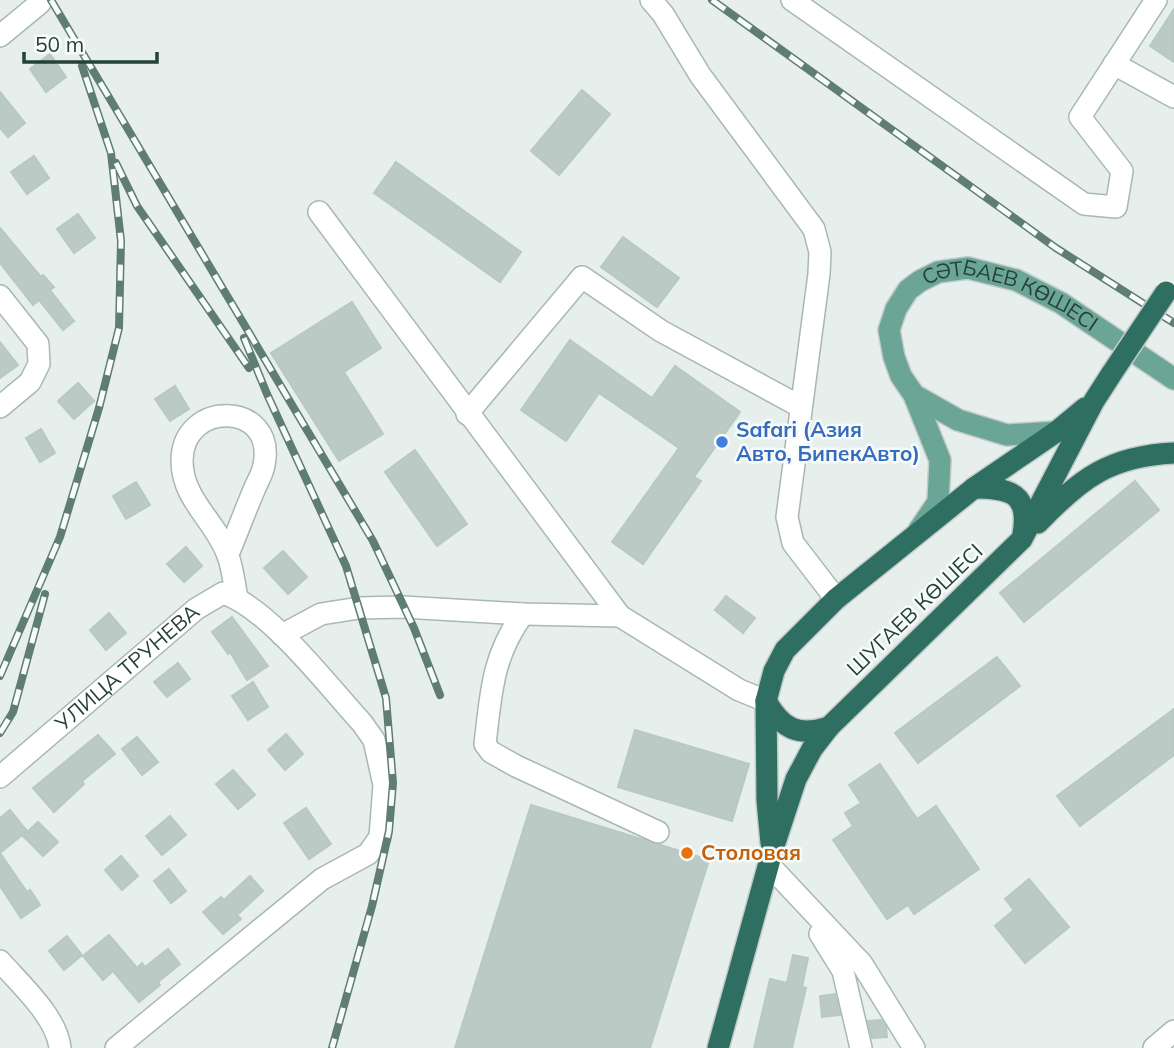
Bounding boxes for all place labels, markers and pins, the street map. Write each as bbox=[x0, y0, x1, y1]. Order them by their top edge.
place label: Safari (Азия Авто, БипекАвто) bbox=[736, 416, 920, 466]
marker: Safari (Азия Авто, БипекАвто) bbox=[714, 434, 730, 450]
place label: Столовая bbox=[701, 839, 801, 865]
marker: Столовая bbox=[679, 845, 695, 861]

